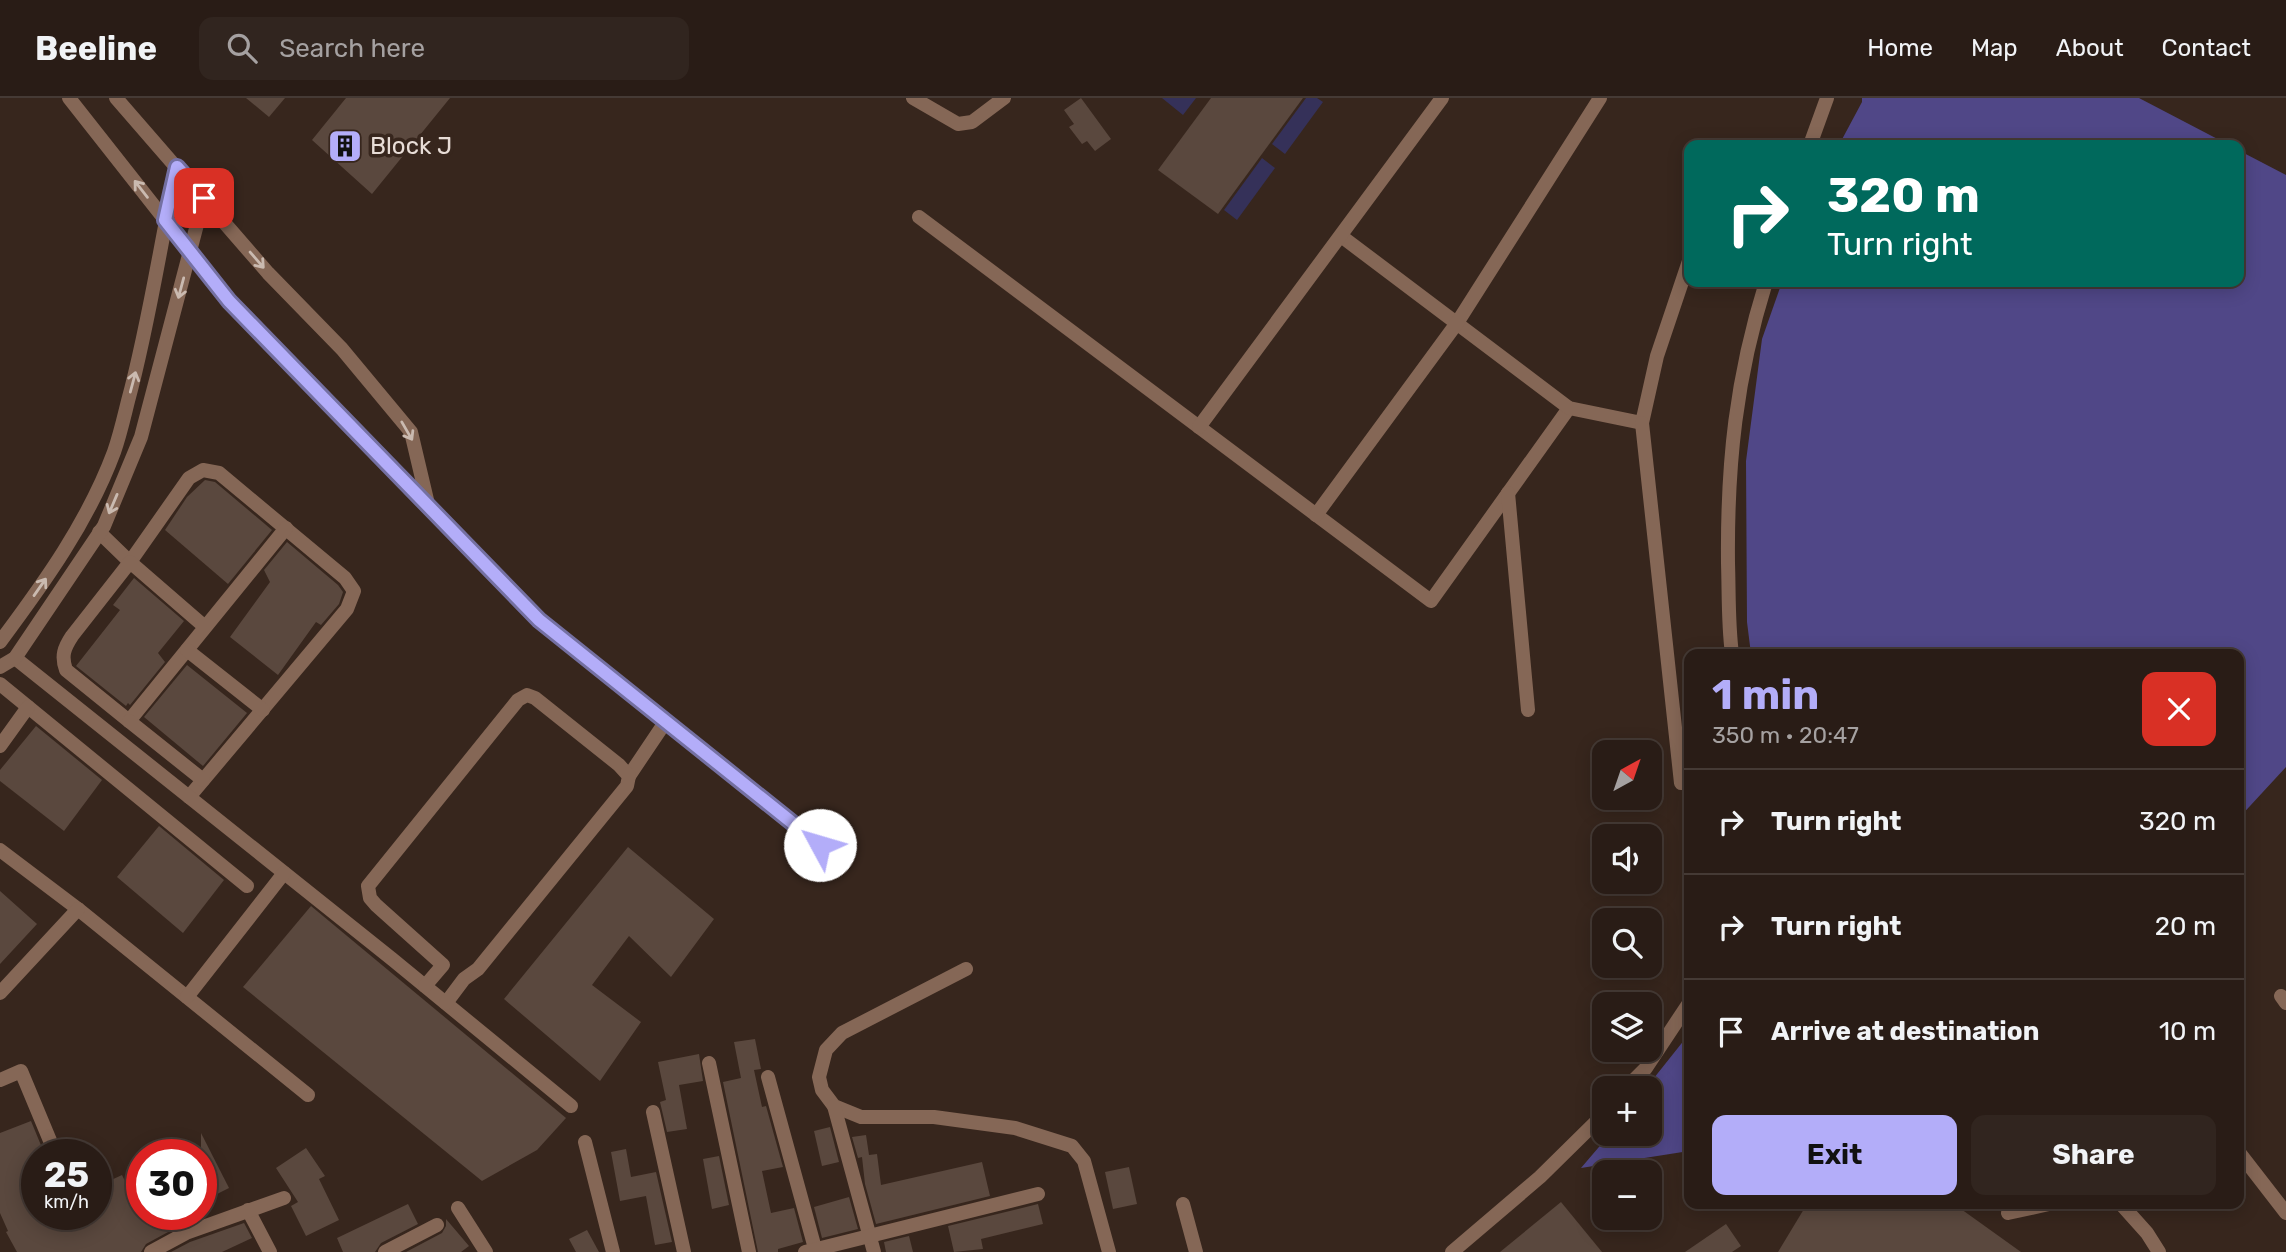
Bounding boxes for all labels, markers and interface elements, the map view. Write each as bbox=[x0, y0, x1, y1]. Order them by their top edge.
search box bbox=[199, 17, 689, 80]
text: Beeline bbox=[35, 29, 157, 68]
icon: search bbox=[223, 29, 261, 67]
text: Search here bbox=[279, 33, 425, 64]
text: Home bbox=[1867, 34, 1933, 62]
text: Map bbox=[1971, 34, 2018, 62]
text: About bbox=[2056, 34, 2124, 62]
text: Contact bbox=[2162, 34, 2251, 62]
building icon: Block J bbox=[326, 127, 364, 165]
place label: Block J bbox=[370, 132, 452, 160]
text: 320 m bbox=[1827, 166, 1980, 224]
pin bbox=[174, 168, 234, 228]
icon: right bbox=[1712, 168, 1803, 259]
icon: arrive bbox=[185, 179, 223, 217]
one-way arrow bbox=[133, 181, 149, 199]
text: Turn right bbox=[1827, 225, 1972, 263]
one-way arrow bbox=[249, 251, 265, 269]
one-way arrow bbox=[174, 276, 187, 298]
one-way arrow bbox=[128, 371, 141, 393]
one-way arrow bbox=[400, 420, 414, 440]
one-way arrow bbox=[106, 493, 119, 515]
one-way arrow bbox=[33, 578, 47, 597]
text: 1 min bbox=[1712, 670, 1819, 720]
button: close bbox=[2142, 672, 2216, 746]
text: 350 m · 20:47 bbox=[1712, 721, 1859, 749]
north arrow bbox=[1592, 740, 1662, 810]
map controls bbox=[1592, 740, 1662, 1230]
icon: right bbox=[1712, 803, 1750, 841]
text: Turn right bbox=[1771, 806, 1901, 837]
text: 320 m bbox=[2139, 806, 2216, 837]
position arrow bbox=[783, 808, 857, 882]
button: sound bbox=[1592, 824, 1662, 894]
button: search bbox=[1592, 908, 1662, 978]
icon: right bbox=[1712, 908, 1750, 946]
text: Turn right bbox=[1771, 911, 1901, 942]
text: 20 m bbox=[2155, 911, 2216, 942]
button: layers bbox=[1592, 992, 1662, 1062]
icon: arrive bbox=[1712, 1013, 1750, 1051]
text: Arrive at destination bbox=[1771, 1016, 2039, 1047]
text: 10 m bbox=[2159, 1016, 2216, 1047]
button: + bbox=[1592, 1076, 1662, 1146]
button: Exit bbox=[1712, 1115, 1957, 1195]
button: Share bbox=[1971, 1115, 2216, 1195]
speed limit sign: 30 bbox=[126, 1139, 217, 1230]
text: 25 bbox=[44, 1154, 89, 1196]
button: − bbox=[1592, 1160, 1662, 1230]
text: km/h bbox=[44, 1191, 89, 1213]

